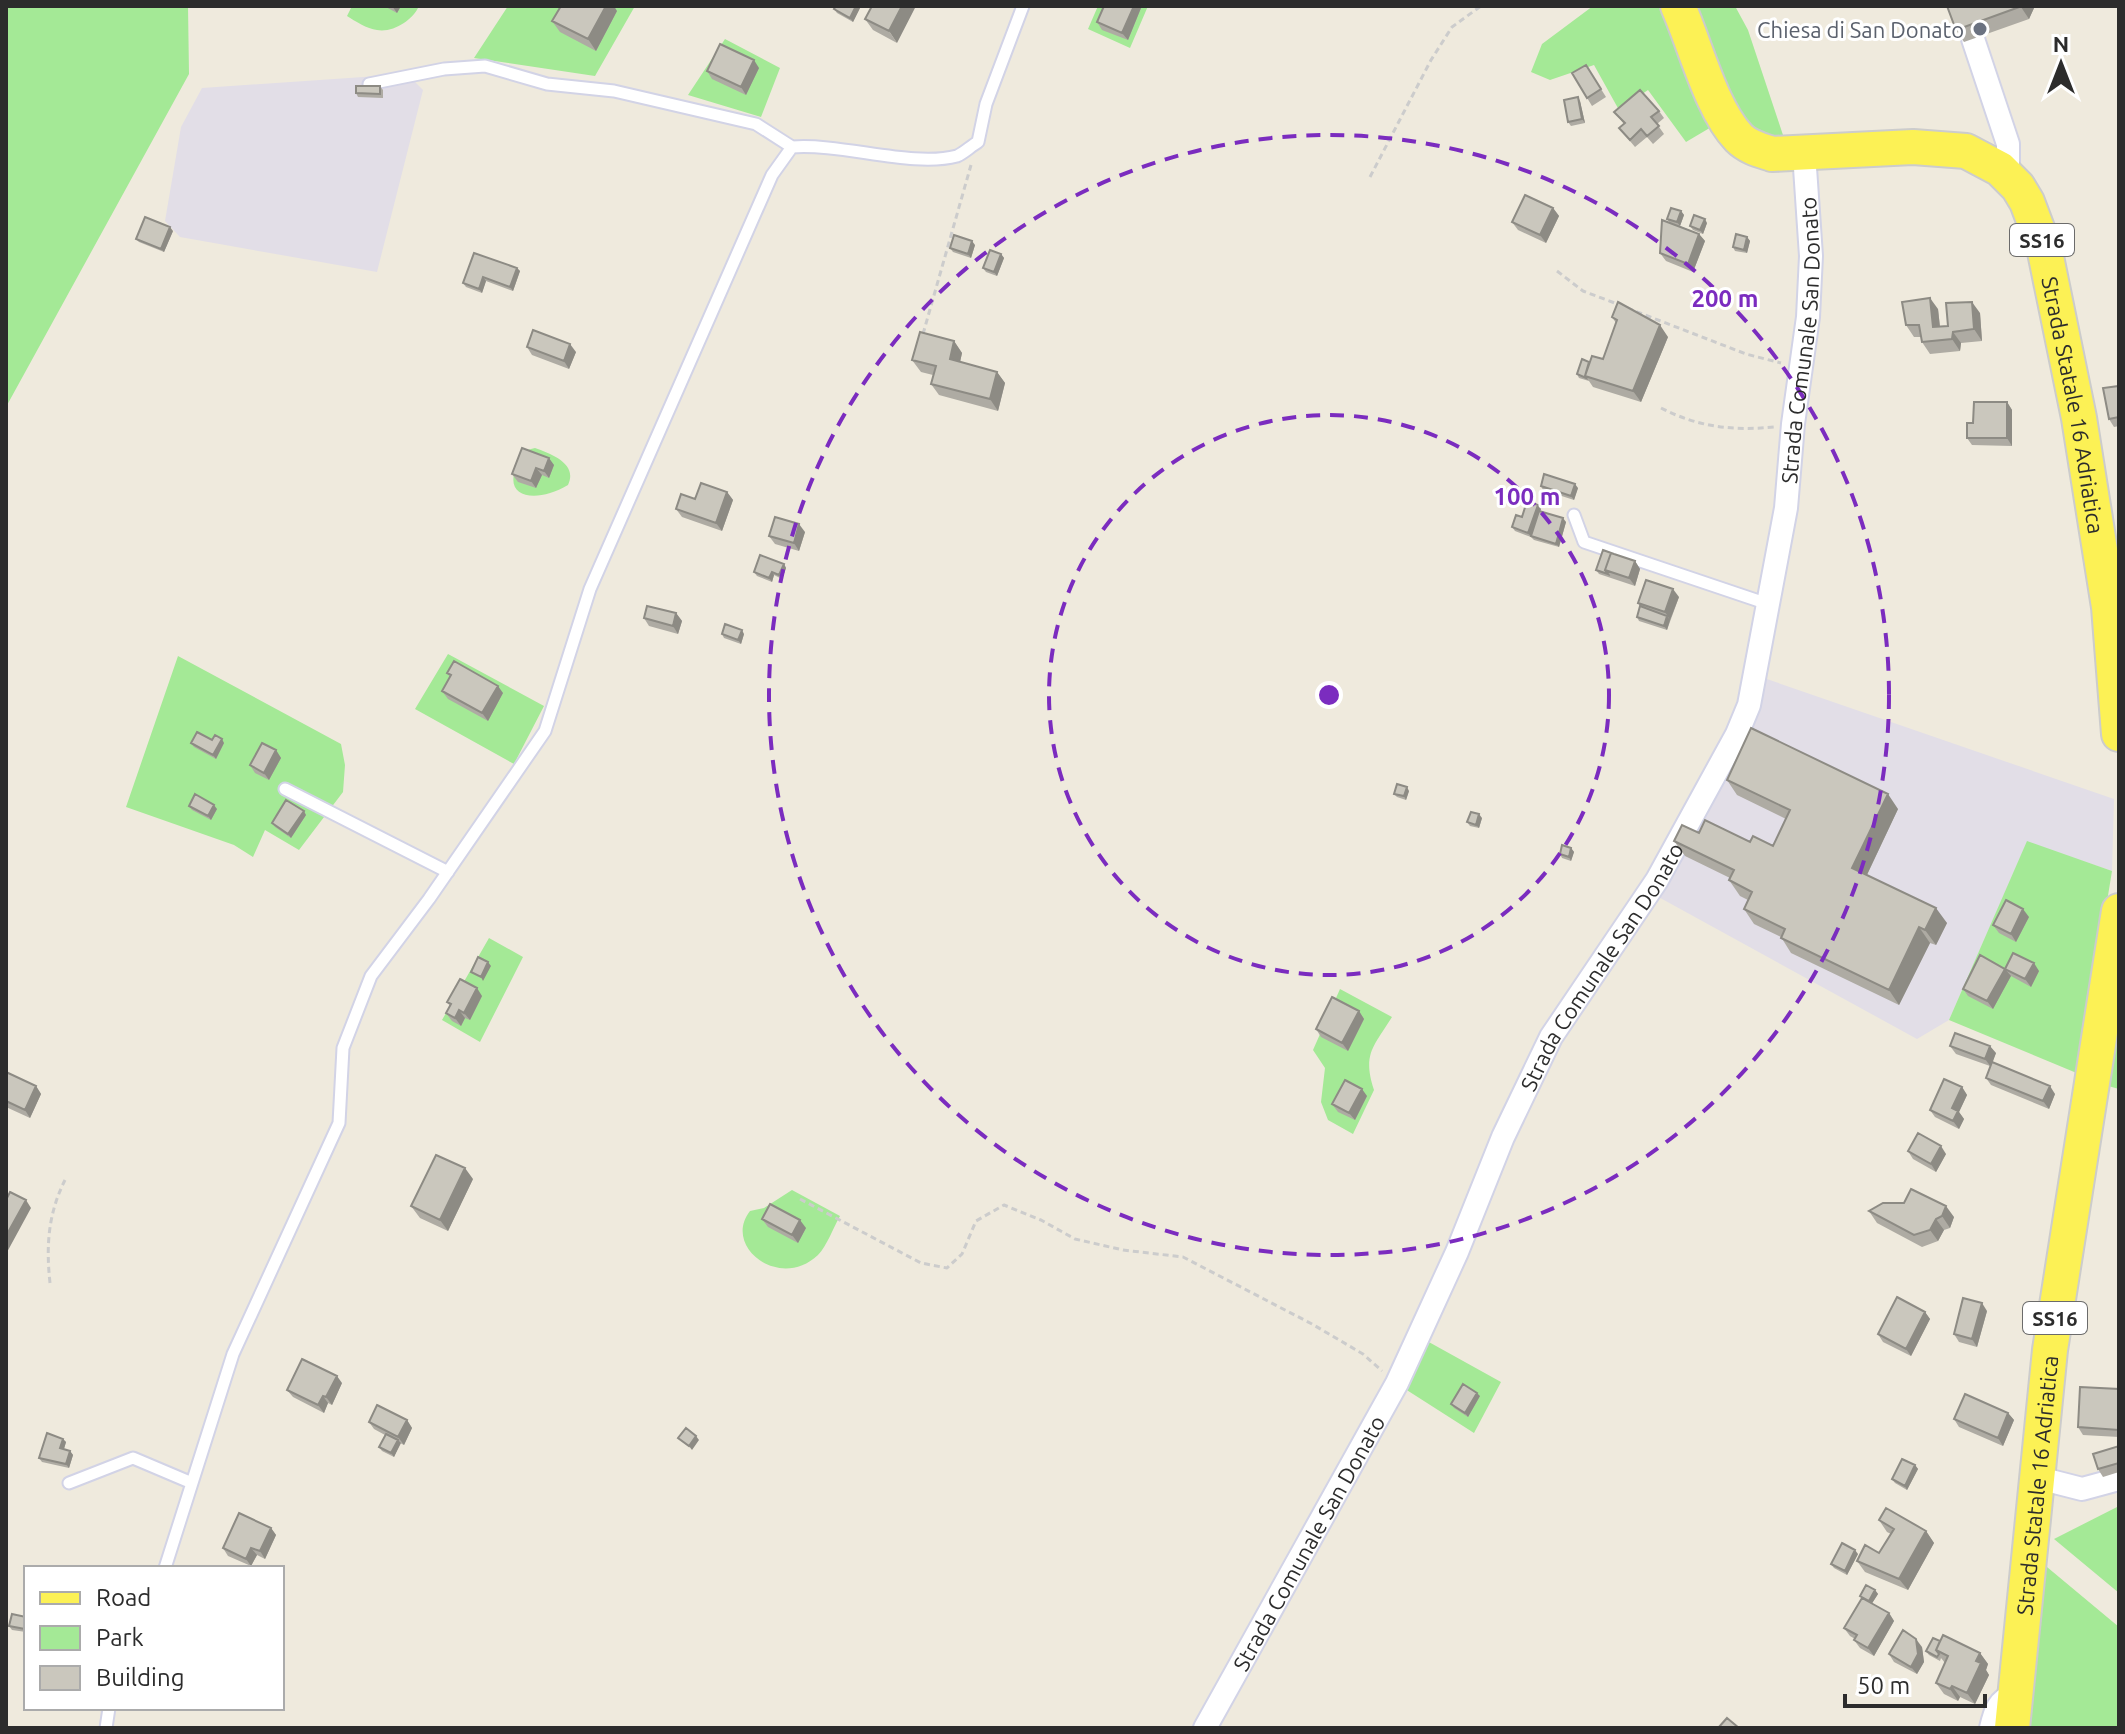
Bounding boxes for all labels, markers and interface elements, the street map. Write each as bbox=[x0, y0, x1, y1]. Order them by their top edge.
place label: Chiesa di San Donato bbox=[1757, 17, 1964, 42]
marker: Chiesa di San Donato bbox=[1971, 20, 1989, 38]
north arrow bbox=[2021, 24, 2101, 104]
text: N bbox=[2053, 31, 2069, 56]
street label: Strada Comunale San Donato bbox=[1776, 196, 1824, 485]
road number: SS16 bbox=[2010, 224, 2074, 256]
street label: Strada Statale 16 Adriatica bbox=[2038, 274, 2110, 535]
text: 200 m bbox=[1692, 285, 1758, 312]
text: 100 m bbox=[1494, 483, 1560, 510]
centre of rings bbox=[1315, 681, 1343, 709]
street label: Strada Comunale San Donato bbox=[1515, 838, 1688, 1094]
road number: SS16 bbox=[2023, 1302, 2087, 1334]
street label: Strada Statale 16 Adriatica bbox=[2011, 1354, 2062, 1616]
street label: Strada Comunale San Donato bbox=[1227, 1411, 1389, 1675]
legend bbox=[24, 1566, 284, 1710]
text: Road bbox=[96, 1584, 151, 1611]
text: Park bbox=[96, 1624, 144, 1651]
scale bar bbox=[1845, 1658, 1985, 1708]
text: Building bbox=[96, 1664, 184, 1691]
text: 50 m bbox=[1857, 1672, 1910, 1699]

